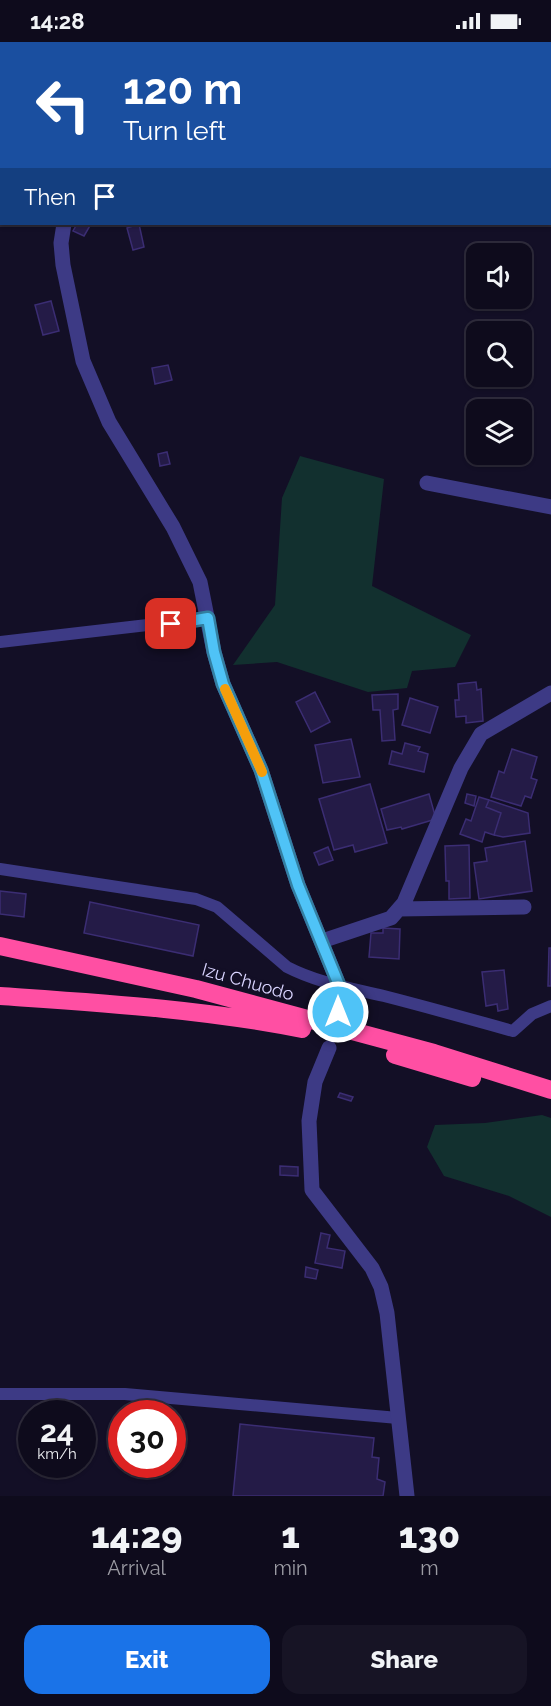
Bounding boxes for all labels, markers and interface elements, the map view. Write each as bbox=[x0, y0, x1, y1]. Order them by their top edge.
text: 14:28 bbox=[30, 8, 85, 34]
text: 120 m bbox=[123, 65, 242, 114]
icon: left bbox=[24, 66, 102, 144]
text: Turn left bbox=[123, 115, 226, 146]
icon: arrive bbox=[88, 180, 121, 213]
text: Then bbox=[24, 184, 76, 210]
map controls bbox=[466, 243, 532, 465]
button: sound bbox=[466, 243, 532, 309]
button: search bbox=[466, 321, 532, 387]
button: layers bbox=[466, 399, 532, 465]
pin bbox=[145, 598, 196, 649]
icon: arrive bbox=[154, 607, 187, 640]
street label: Izu Chuodo bbox=[200, 958, 297, 1005]
position arrow bbox=[306, 980, 370, 1044]
speed limit sign: 30 bbox=[108, 1400, 186, 1478]
text: 24 bbox=[40, 1414, 74, 1449]
text: km/h bbox=[37, 1445, 77, 1463]
text: 14:29 bbox=[91, 1514, 182, 1556]
text: 1 bbox=[281, 1514, 300, 1556]
text: 130 bbox=[399, 1514, 460, 1556]
text: Arrival bbox=[107, 1556, 166, 1580]
text: min bbox=[273, 1556, 308, 1580]
text: m bbox=[420, 1556, 439, 1580]
button: Exit bbox=[24, 1625, 270, 1694]
button: Share bbox=[282, 1625, 527, 1694]

